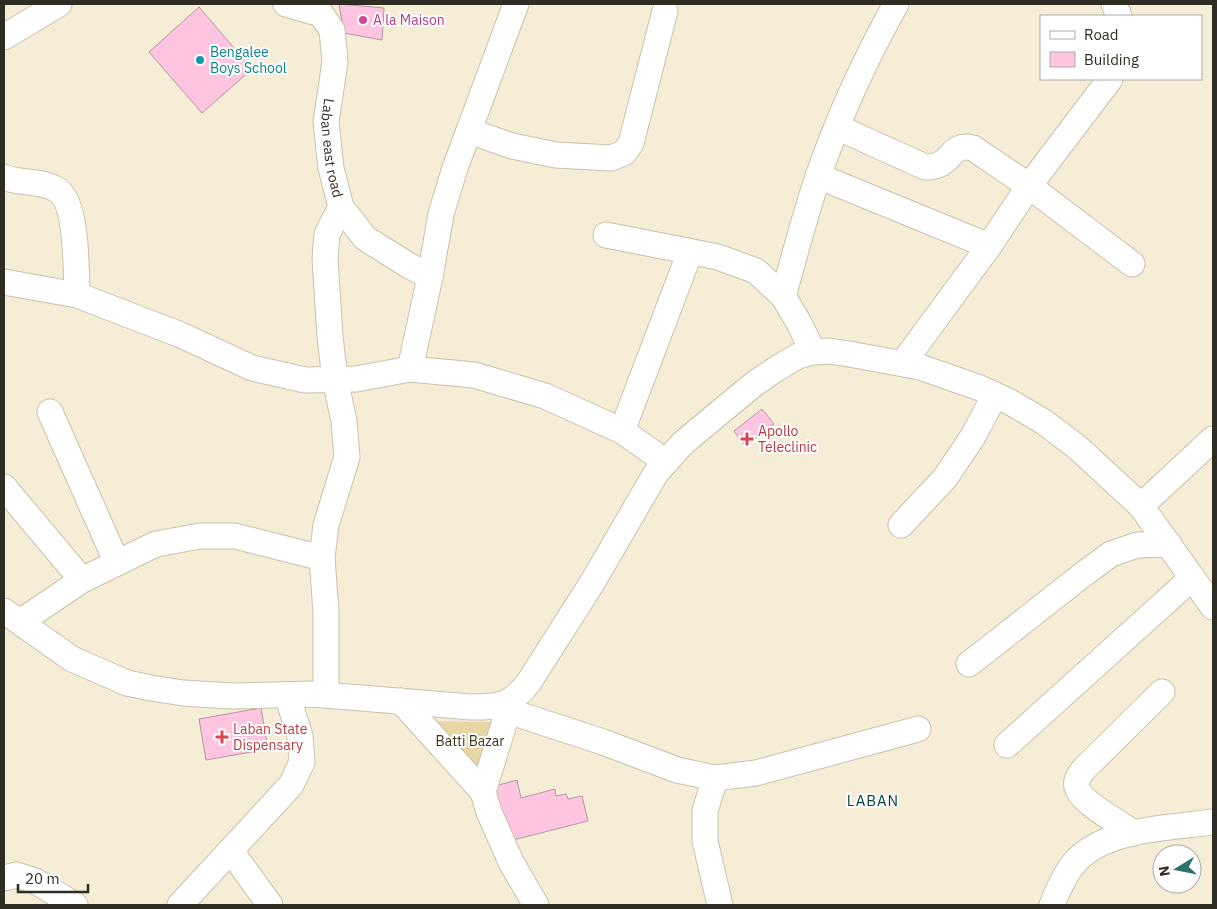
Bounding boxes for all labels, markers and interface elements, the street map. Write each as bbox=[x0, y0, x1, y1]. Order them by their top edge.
place label: A la Maison bbox=[373, 11, 445, 29]
marker: A la Maison bbox=[357, 14, 369, 26]
legend bbox=[1040, 15, 1202, 80]
text: Road bbox=[1084, 25, 1119, 44]
place label: Bengalee Boys School bbox=[210, 43, 287, 77]
text: Building bbox=[1084, 50, 1139, 69]
marker: Bengalee Boys School bbox=[194, 54, 206, 66]
street label: Laban east road bbox=[317, 97, 347, 199]
place label: Apollo Teleclinic bbox=[758, 422, 817, 456]
marker: Apollo Teleclinic bbox=[740, 432, 754, 446]
place label: Laban State Dispensary bbox=[233, 720, 308, 754]
marker: Laban State Dispensary bbox=[215, 730, 229, 744]
park label: Batti Bazar bbox=[436, 732, 504, 750]
district label: LABAN bbox=[847, 791, 899, 810]
north arrow bbox=[1152, 844, 1202, 894]
scale bar bbox=[18, 862, 88, 894]
text: N bbox=[1154, 865, 1174, 878]
text: 20 m bbox=[25, 869, 60, 888]

